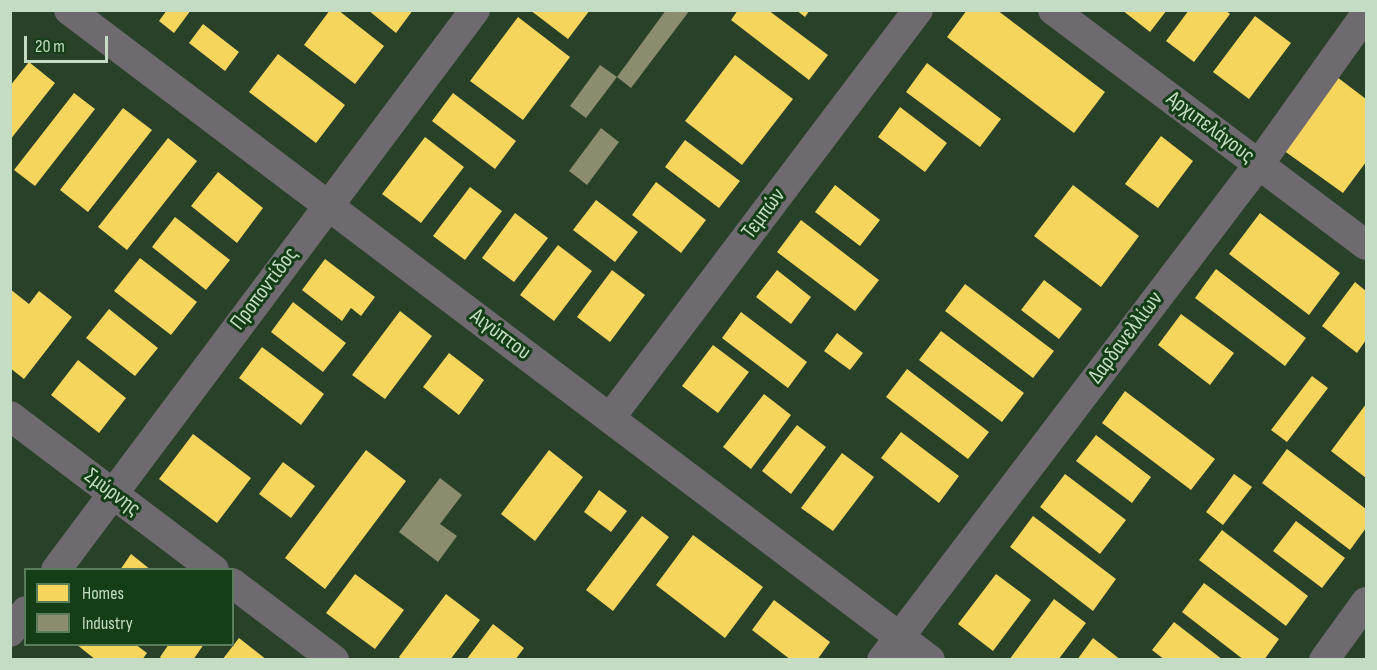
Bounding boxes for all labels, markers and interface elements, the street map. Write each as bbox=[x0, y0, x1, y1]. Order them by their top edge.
scale bar bbox=[27, 24, 111, 62]
text: 20 m bbox=[35, 36, 65, 57]
street label: Αρχιπελάγους bbox=[1161, 86, 1259, 170]
street label: Τεμπών bbox=[736, 183, 792, 245]
street label: Προποντίδος bbox=[225, 242, 305, 336]
street label: Δαρδανελλίων bbox=[1083, 287, 1169, 389]
street label: Αιγύπτου bbox=[464, 304, 536, 366]
street label: Σμύρνης bbox=[79, 463, 145, 523]
legend bbox=[24, 568, 234, 646]
text: Homes bbox=[82, 583, 124, 604]
text: Industry bbox=[82, 613, 133, 634]

